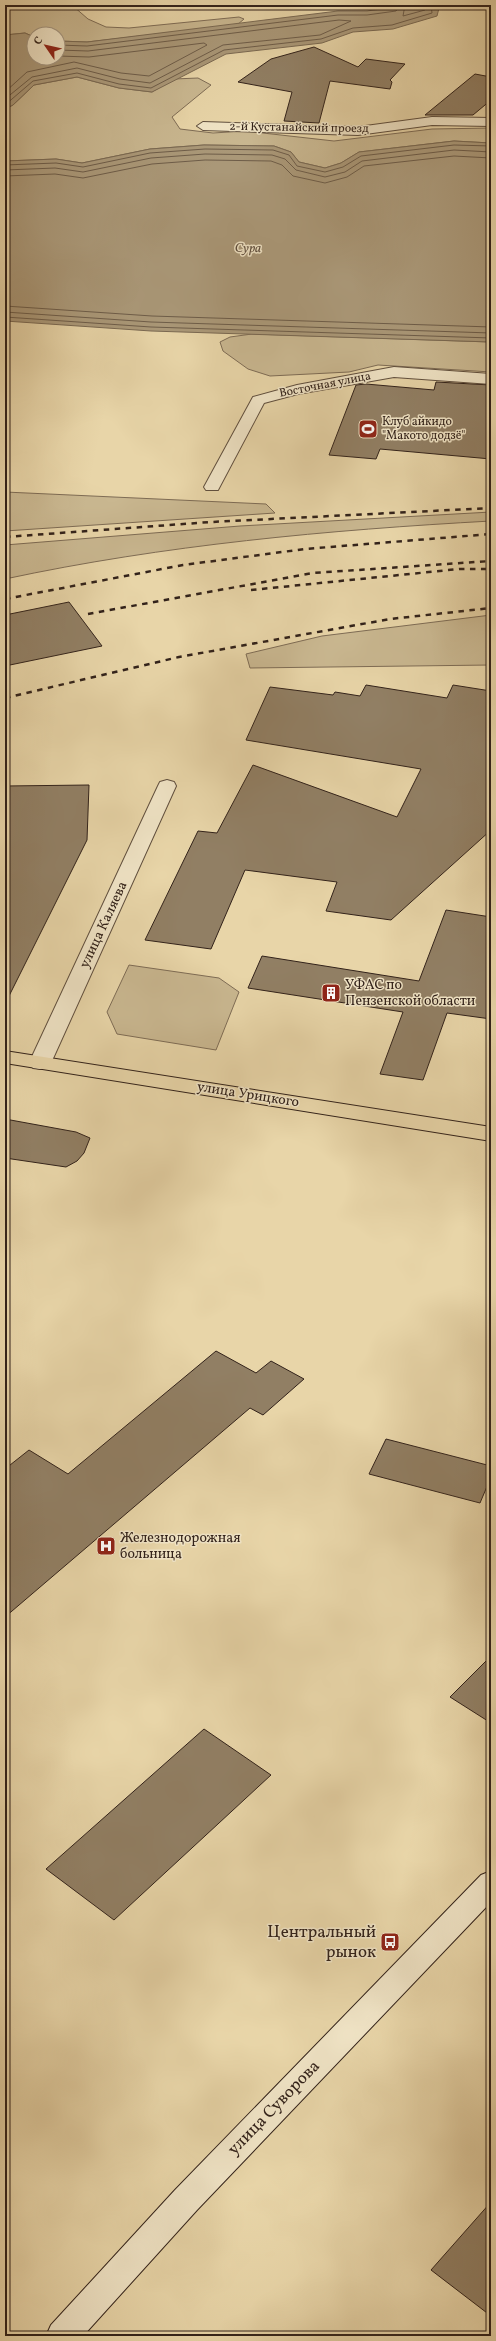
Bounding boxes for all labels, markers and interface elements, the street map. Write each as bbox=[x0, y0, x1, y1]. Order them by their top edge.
north arrow bbox=[26, 26, 66, 66]
text: С bbox=[31, 34, 47, 48]
street label: 2-й Кустанайский проезд bbox=[229, 119, 369, 137]
water label: Сура bbox=[235, 240, 261, 258]
street label: Восточная улица bbox=[278, 368, 372, 402]
place label: Клуб айкидо "Макото додзё" bbox=[382, 414, 465, 444]
sports icon: Клуб айкидо "Макото додзё" bbox=[357, 418, 379, 440]
street label: улица Каляева bbox=[76, 878, 132, 972]
place label: УФАС по Пензенской области bbox=[345, 976, 476, 1011]
building icon: УФАС по Пензенской области bbox=[320, 982, 342, 1004]
street label: улица Урицкого bbox=[196, 1078, 300, 1112]
place label: Железнодорожная больница bbox=[120, 1529, 240, 1564]
hospital icon: Железнодорожная больница bbox=[95, 1535, 117, 1557]
place label: Центральный рынок bbox=[267, 1921, 376, 1964]
bus stop icon: Центральный рынок bbox=[379, 1931, 401, 1953]
street label: улица Суворова bbox=[223, 2055, 325, 2161]

